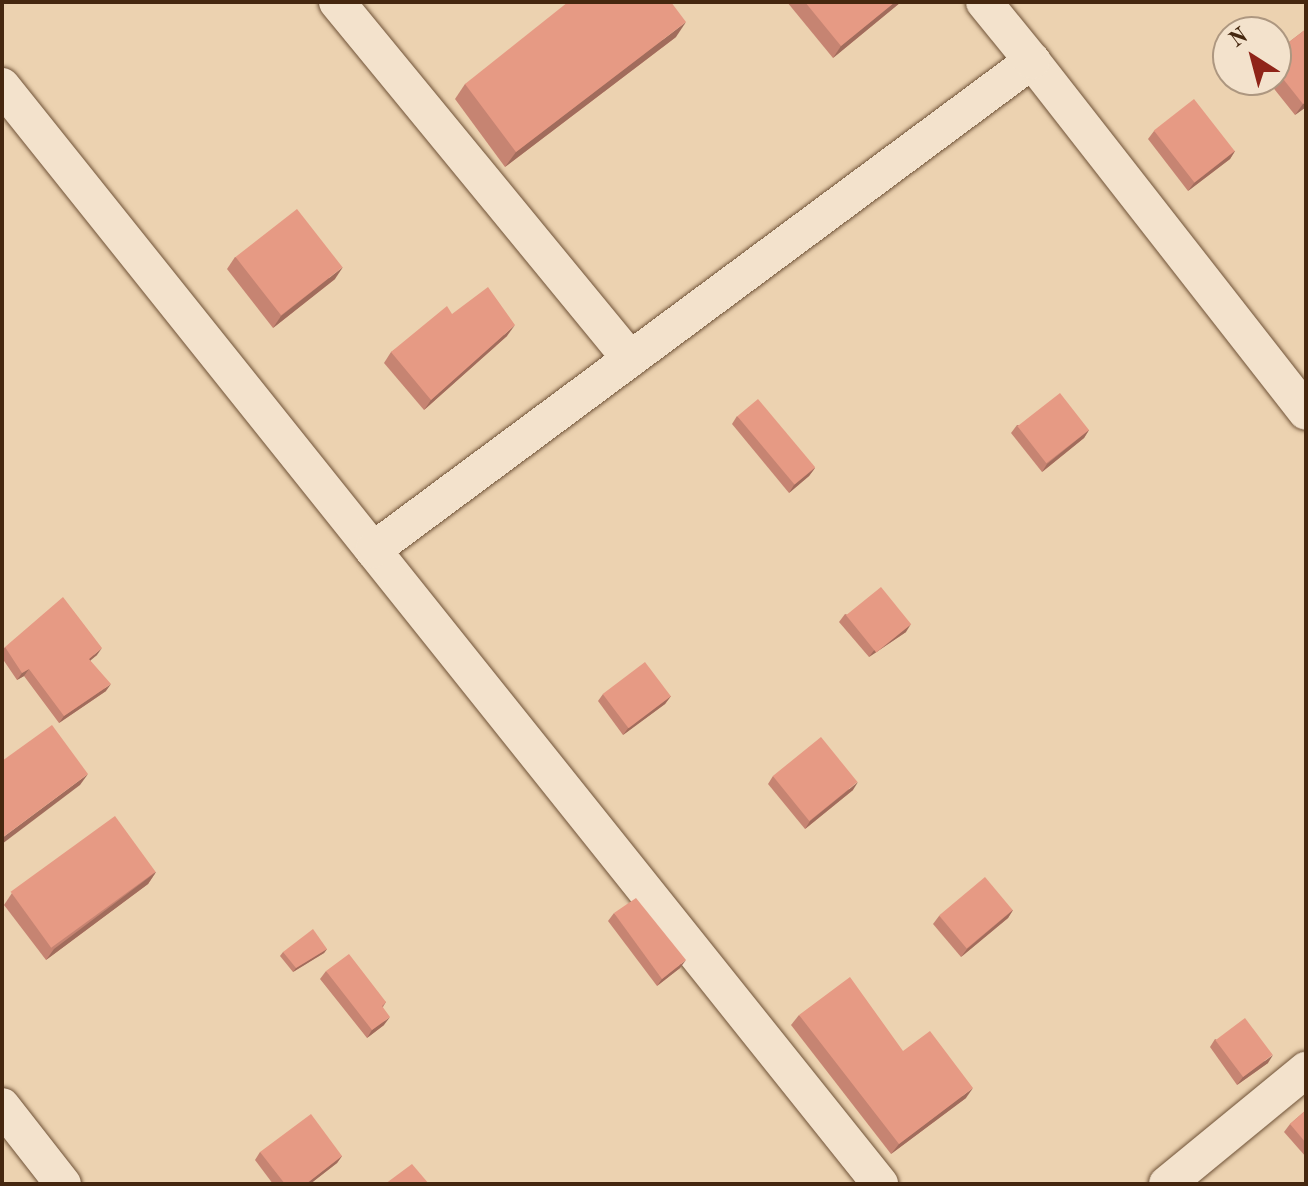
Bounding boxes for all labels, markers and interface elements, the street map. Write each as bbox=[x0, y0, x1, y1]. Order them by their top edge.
north arrow bbox=[1212, 16, 1292, 96]
text: N bbox=[1226, 24, 1252, 52]

